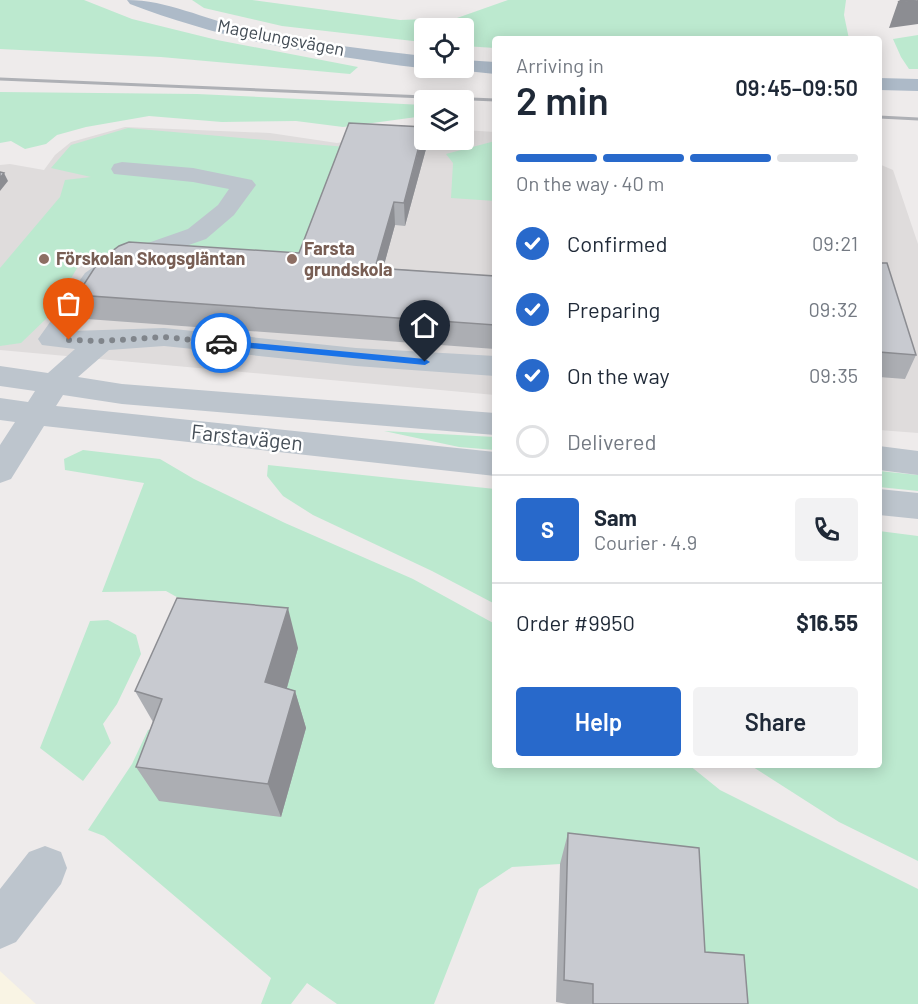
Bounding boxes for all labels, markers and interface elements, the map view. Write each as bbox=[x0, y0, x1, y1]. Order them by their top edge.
street label: Magelungsvägen bbox=[216, 14, 347, 60]
map controls bbox=[414, 18, 474, 150]
button: locate bbox=[414, 18, 474, 78]
text: Arriving in bbox=[516, 53, 604, 77]
text: 09:45–09:50 bbox=[735, 74, 858, 100]
text: 2 min bbox=[516, 76, 609, 123]
button: layers bbox=[414, 90, 474, 150]
text: On the way · 40 m bbox=[516, 171, 664, 195]
icon: check bbox=[516, 227, 549, 260]
text: Confirmed bbox=[567, 230, 667, 256]
text: 09:21 bbox=[812, 231, 858, 255]
place label: Farsta grundskola bbox=[304, 237, 392, 280]
place label: Förskolan Skogsgläntan bbox=[56, 247, 245, 269]
marker: Förskolan Skogsgläntan bbox=[37, 252, 51, 266]
marker: Farsta grundskola bbox=[285, 252, 299, 266]
pin bbox=[43, 278, 94, 340]
icon: bag bbox=[52, 287, 85, 320]
icon: check bbox=[516, 293, 549, 326]
text: Preparing bbox=[567, 296, 660, 322]
text: 09:32 bbox=[808, 297, 858, 321]
pin bbox=[399, 300, 450, 362]
icon: home bbox=[408, 309, 441, 342]
courier bbox=[191, 313, 251, 373]
icon: car bbox=[205, 327, 238, 360]
icon: check bbox=[516, 359, 549, 392]
text: On the way bbox=[567, 362, 670, 388]
text: 09:35 bbox=[809, 363, 858, 387]
street label: Farstavägen bbox=[190, 418, 304, 455]
text: Delivered bbox=[567, 428, 656, 454]
button: phone bbox=[795, 498, 858, 561]
text: Sam bbox=[594, 504, 637, 530]
text: S bbox=[541, 516, 554, 542]
text: Courier · 4.9 bbox=[594, 530, 697, 554]
text: Order #9950 bbox=[516, 609, 635, 635]
text: $16.55 bbox=[796, 609, 858, 635]
button: Help bbox=[516, 687, 681, 756]
button: Share bbox=[693, 687, 858, 756]

